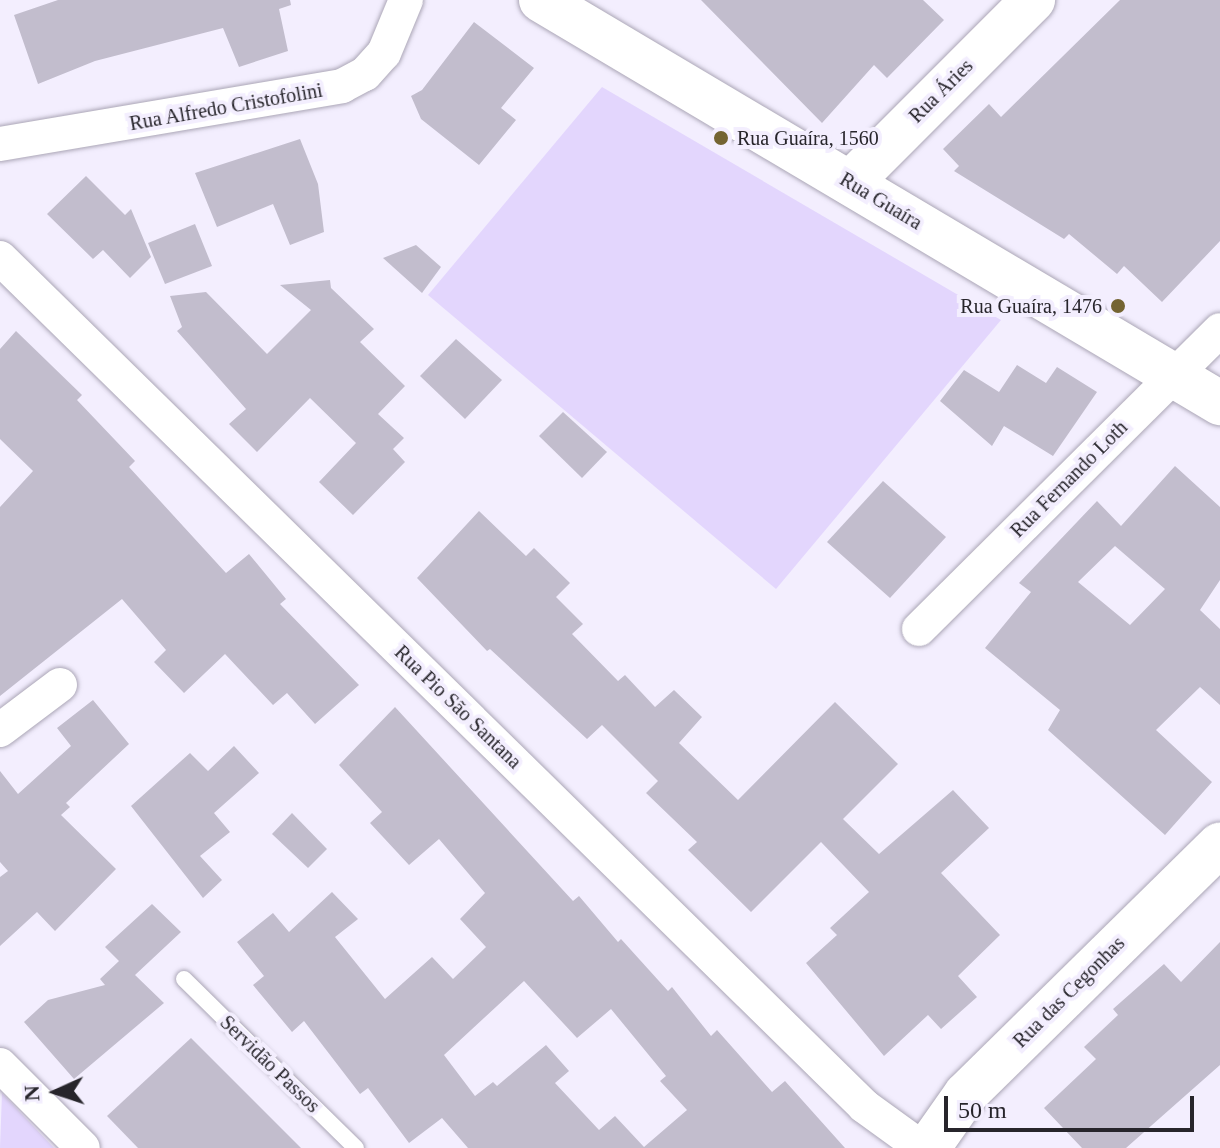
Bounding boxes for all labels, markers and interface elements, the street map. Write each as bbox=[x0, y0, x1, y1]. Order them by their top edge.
street label: Rua Áries bbox=[904, 54, 978, 128]
street label: Rua Alfredo Cristofolini bbox=[127, 78, 325, 136]
place label: Rua Guaíra, 1560 bbox=[737, 126, 879, 150]
marker: Rua Guaíra, 1560 bbox=[712, 129, 730, 147]
street label: Rua Guaíra bbox=[836, 167, 926, 235]
place label: Rua Guaíra, 1476 bbox=[960, 294, 1102, 318]
marker: Rua Guaíra, 1476 bbox=[1109, 297, 1127, 315]
street label: Rua Fernando Loth bbox=[1006, 416, 1132, 542]
street label: Rua Pio São Santana bbox=[390, 640, 526, 774]
street label: Rua das Cegonhas bbox=[1008, 931, 1130, 1053]
street label: Servidão Passos bbox=[215, 1010, 325, 1118]
north arrow bbox=[16, 1052, 96, 1132]
scale bar bbox=[948, 1080, 1198, 1130]
text: N bbox=[19, 1085, 44, 1102]
text: 50 m bbox=[958, 1097, 1007, 1123]

